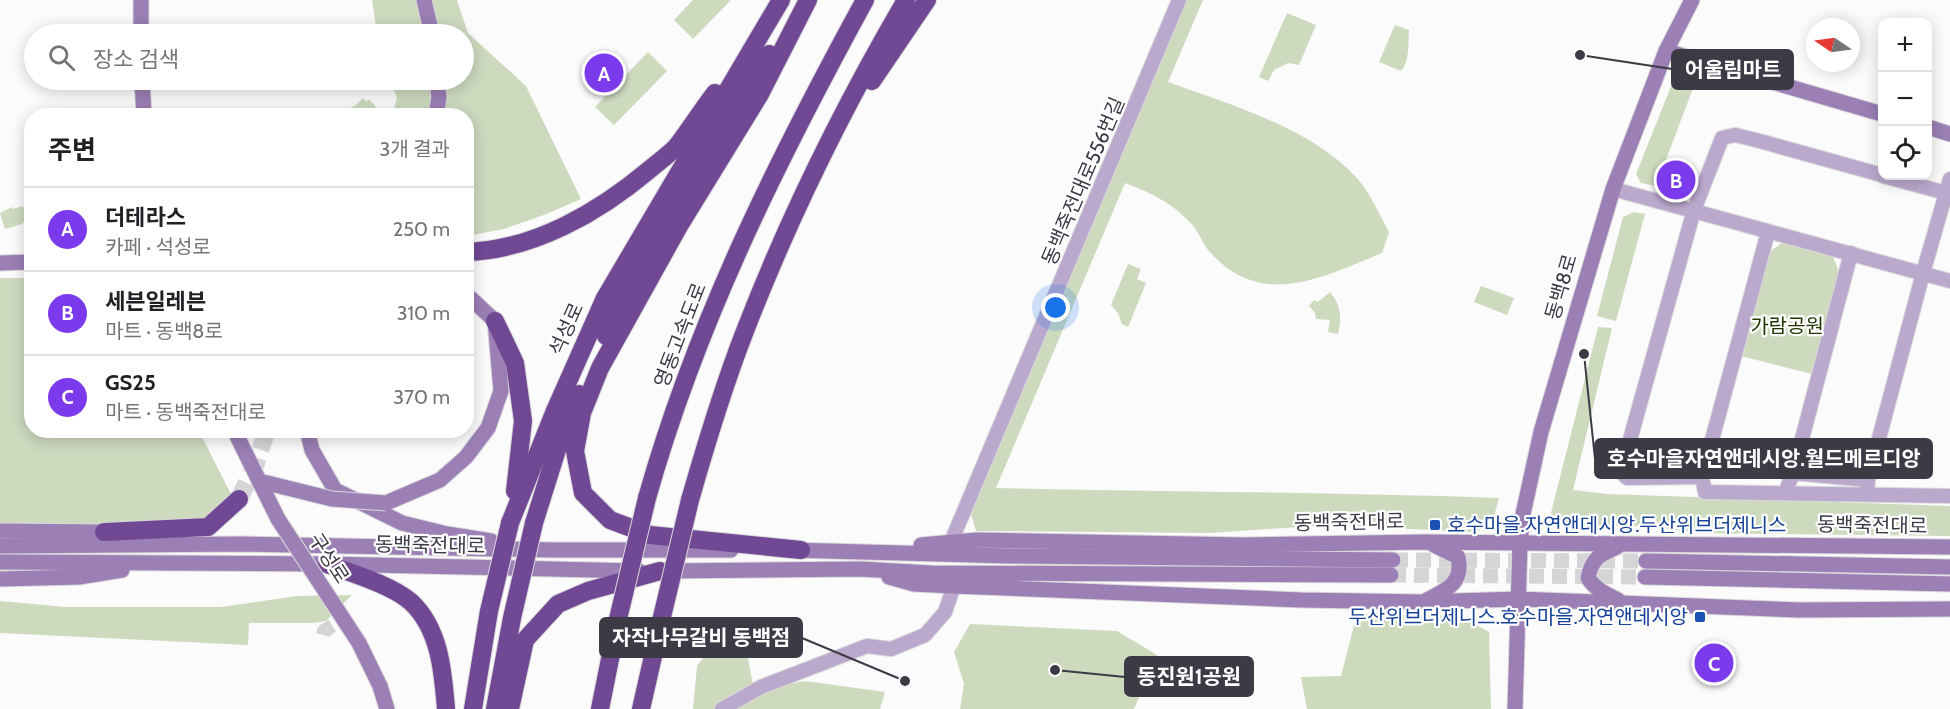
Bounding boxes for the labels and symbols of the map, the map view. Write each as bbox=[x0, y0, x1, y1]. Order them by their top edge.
north arrow bbox=[1806, 18, 1860, 72]
pin: A bbox=[584, 50, 624, 96]
callout: 어울림마트 bbox=[1672, 50, 1793, 89]
text: 어울림마트 bbox=[1685, 57, 1781, 82]
street label: 동백죽전대로556번길 bbox=[1037, 93, 1129, 269]
pin: B bbox=[1656, 158, 1696, 202]
street label: 동백8로 bbox=[1540, 251, 1582, 323]
street label: 영동고속도로 bbox=[649, 279, 711, 391]
your location bbox=[1041, 293, 1070, 322]
street label: 석성로 bbox=[544, 299, 588, 359]
park label: 가람공원 bbox=[1750, 314, 1824, 338]
callout: 호수마을자연앤데시앙.월드메르디앙 bbox=[1595, 439, 1932, 478]
text: 호수마을자연앤데시앙.월드메르디앙 bbox=[1607, 446, 1921, 471]
street label: 동백죽전대로 bbox=[1294, 509, 1404, 535]
street label: 동백죽전대로 bbox=[1817, 512, 1927, 538]
place label: 호수마을.자연앤데시앙.두산위브더제니스 bbox=[1447, 513, 1787, 537]
marker: 호수마을.자연앤데시앙.두산위브더제니스 bbox=[1428, 518, 1442, 532]
street label: 구성로 bbox=[304, 528, 354, 588]
street label: 동백죽전대로 bbox=[375, 532, 485, 558]
place label: 두산위브더제니스.호수마을.자연앤데시앙 bbox=[1348, 605, 1688, 629]
marker: 두산위브더제니스.호수마을.자연앤데시앙 bbox=[1693, 610, 1707, 624]
callout: 자작나무갈비 동백점 bbox=[600, 618, 802, 657]
text: 자작나무갈비 동백점 bbox=[612, 625, 790, 650]
pin: C bbox=[1694, 640, 1734, 686]
callout: 동진원1공원 bbox=[1125, 657, 1253, 696]
text: 동진원1공원 bbox=[1137, 664, 1241, 689]

